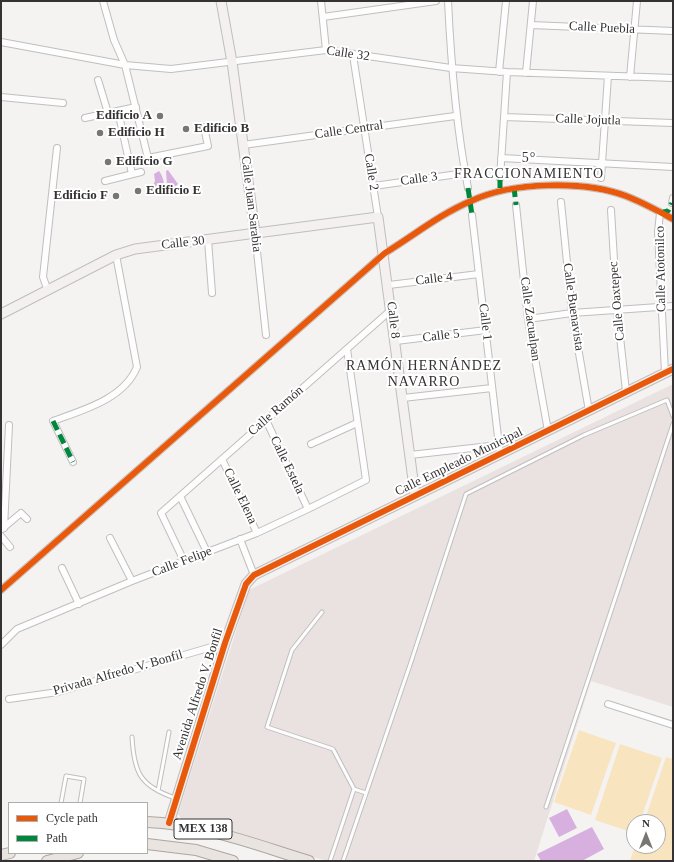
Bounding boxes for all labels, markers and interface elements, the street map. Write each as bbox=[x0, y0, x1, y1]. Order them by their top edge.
street label: Calle Puebla bbox=[569, 18, 635, 38]
street label: Calle 32 bbox=[325, 43, 371, 65]
place label: Edificio A bbox=[96, 108, 152, 124]
marker: Edificio A bbox=[155, 111, 165, 121]
street label: Calle Jojutla bbox=[555, 111, 621, 129]
street label: Calle Central bbox=[314, 117, 384, 143]
place label: Edificio B bbox=[194, 121, 249, 137]
marker: Edificio B bbox=[181, 124, 191, 134]
place label: Edificio H bbox=[108, 125, 165, 141]
marker: Edificio H bbox=[95, 128, 105, 138]
district label: 5° FRACCIONAMIENTO bbox=[454, 150, 604, 182]
street label: Calle 2 bbox=[360, 152, 382, 192]
place label: Edificio G bbox=[116, 154, 173, 170]
street label: Calle Juan Sarabia bbox=[237, 155, 265, 253]
marker: Edificio G bbox=[103, 157, 113, 167]
street label: Calle 3 bbox=[400, 169, 438, 189]
place label: Edificio E bbox=[146, 183, 201, 199]
marker: Edificio E bbox=[133, 186, 143, 196]
place label: Edificio F bbox=[53, 188, 108, 204]
marker: Edificio F bbox=[111, 191, 121, 201]
street label: Calle Atotonilco bbox=[652, 226, 670, 312]
street label: Calle 30 bbox=[160, 233, 206, 253]
street label: Calle Oaxtepec bbox=[606, 261, 628, 341]
street label: Calle Buenavista bbox=[559, 262, 587, 352]
street label: Calle 4 bbox=[415, 269, 453, 289]
street label: Calle Zacualpan bbox=[516, 276, 544, 362]
street label: Calle 8 bbox=[383, 301, 403, 339]
street label: Calle 1 bbox=[475, 303, 495, 341]
street label: Calle 5 bbox=[422, 326, 460, 346]
district label: RAMÓN HERNÁNDEZ NAVARRO bbox=[346, 358, 502, 390]
street label: Calle Ramón bbox=[245, 383, 307, 439]
street label: Calle Empleado Municipal bbox=[393, 424, 525, 500]
street label: Calle Estela bbox=[266, 434, 308, 496]
street label: Calle Elena bbox=[220, 465, 260, 527]
street label: Calle Felipe bbox=[150, 543, 214, 581]
street label: Avenida Alfredo V. Bonfil bbox=[169, 626, 227, 762]
street label: Privada Alfredo V. Bonfil bbox=[51, 647, 185, 699]
legend bbox=[8, 802, 148, 854]
text: Cycle path bbox=[46, 811, 98, 825]
north arrow bbox=[626, 814, 666, 854]
text: N bbox=[642, 817, 650, 829]
road number: MEX 138 bbox=[174, 819, 232, 839]
text: Path bbox=[46, 831, 67, 845]

